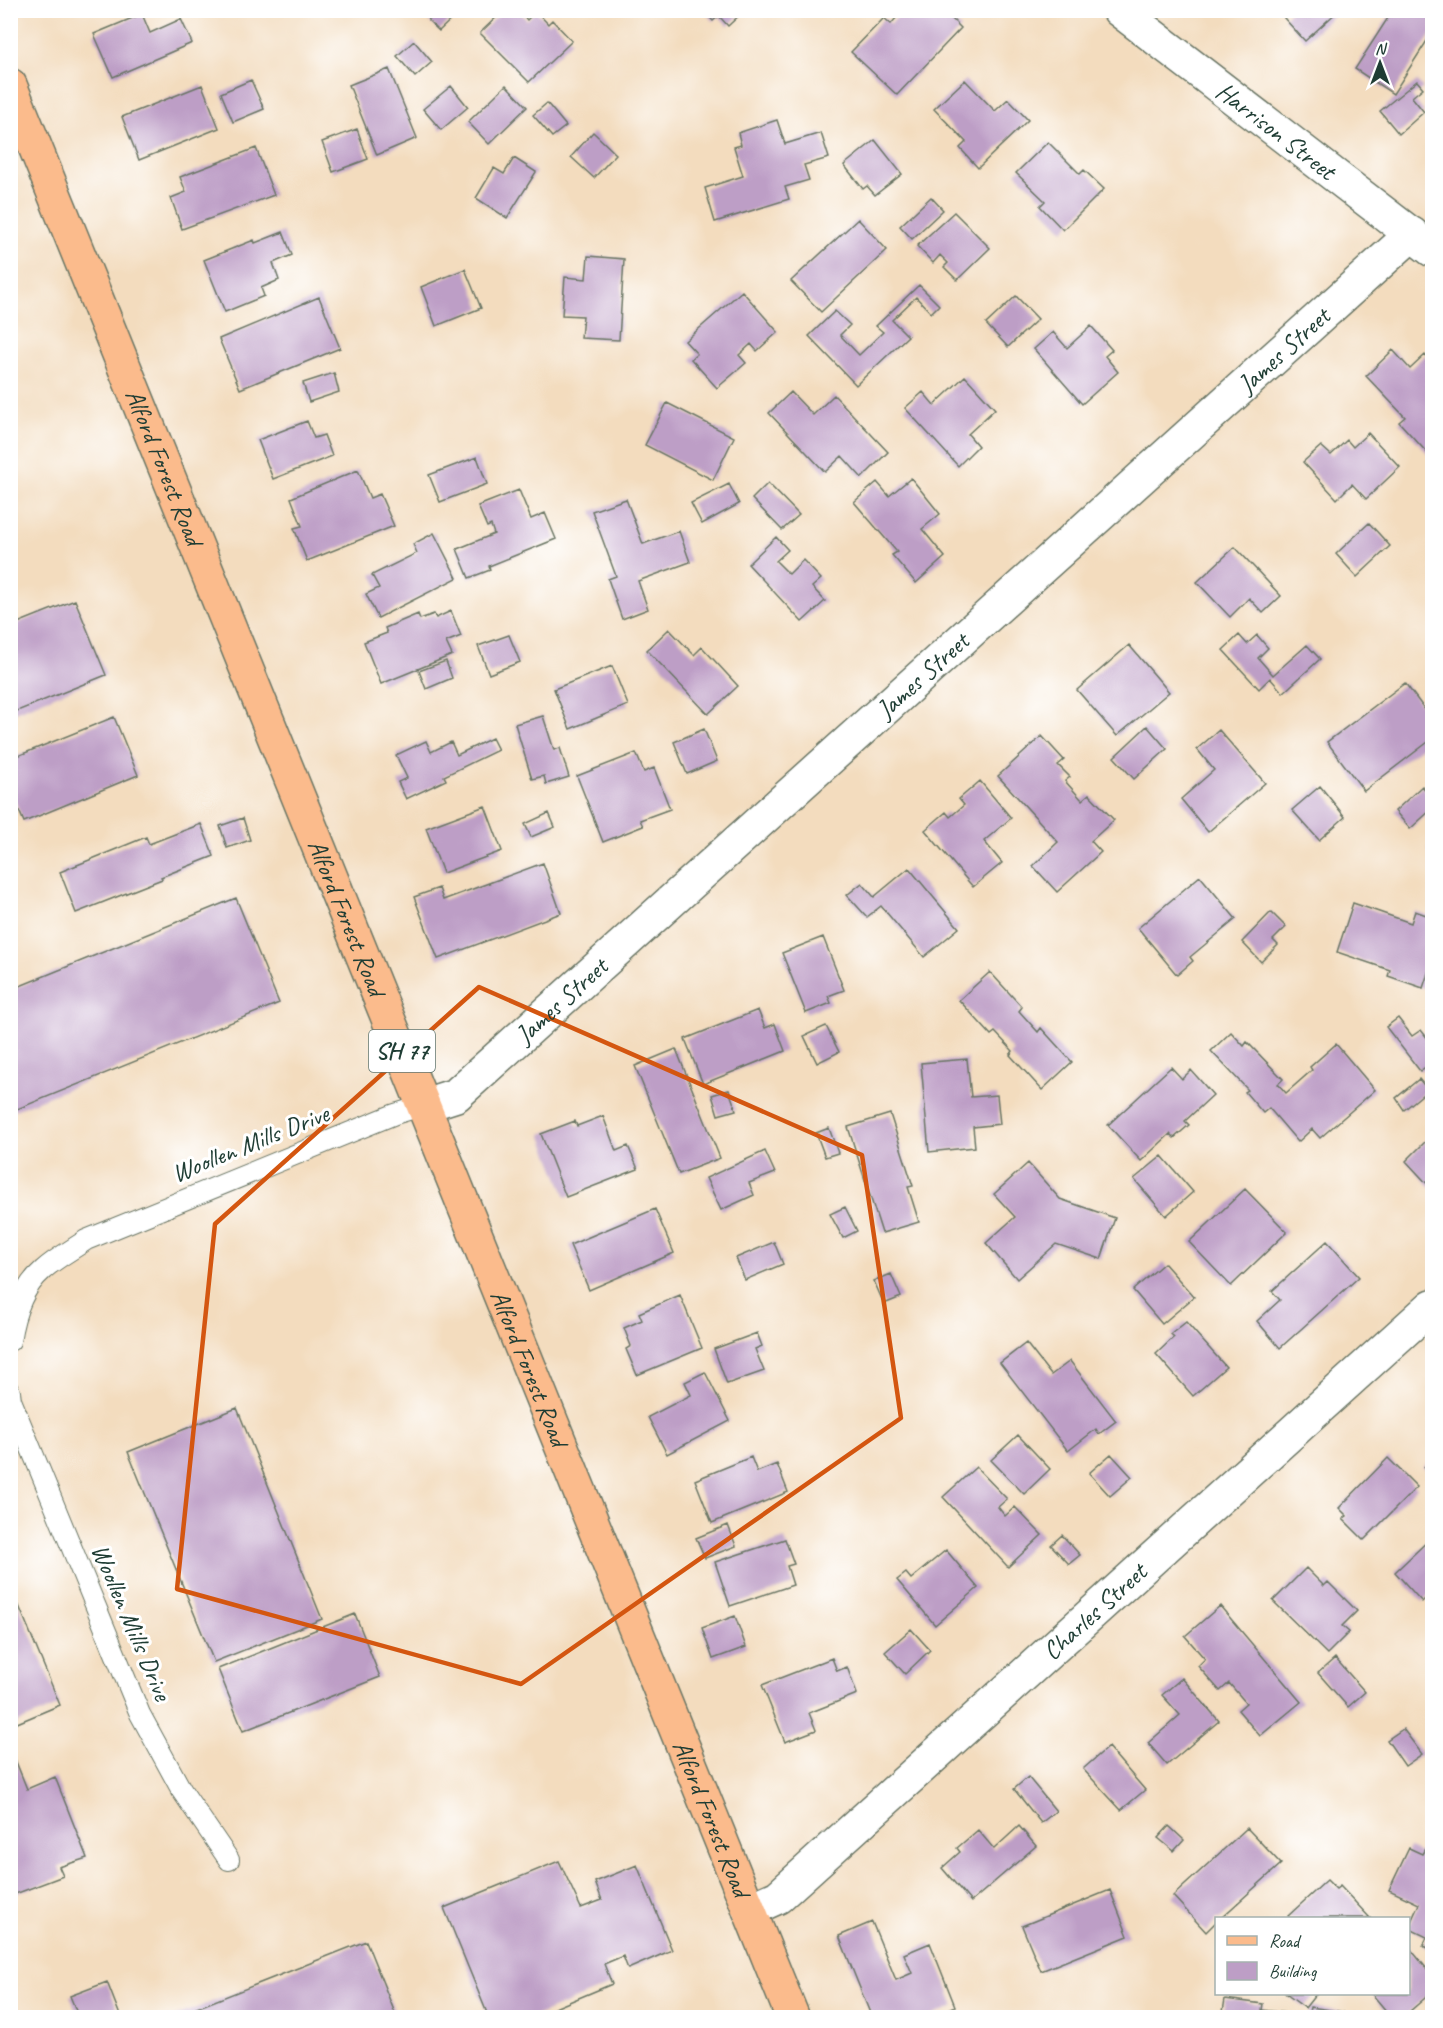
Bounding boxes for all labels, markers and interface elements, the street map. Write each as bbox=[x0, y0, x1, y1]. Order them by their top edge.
north arrow bbox=[1350, 33, 1410, 93]
text: N bbox=[1375, 39, 1388, 59]
street label: Harrison Street bbox=[1210, 75, 1344, 189]
street label: James Street bbox=[1229, 298, 1339, 402]
street label: Alford Forest Road bbox=[118, 384, 212, 554]
street label: James Street bbox=[868, 624, 978, 727]
street label: Alford Forest Road bbox=[300, 834, 395, 1004]
street label: James Street bbox=[507, 949, 616, 1052]
road number: SH 77 bbox=[369, 1030, 435, 1072]
street label: Woollen Mills Drive bbox=[167, 1096, 335, 1190]
street label: Alford Forest Road bbox=[483, 1285, 577, 1454]
street label: Woollen Mills Drive bbox=[84, 1539, 180, 1707]
street label: Charles Street bbox=[1036, 1554, 1155, 1667]
street label: Alford Forest Road bbox=[665, 1735, 759, 1905]
legend bbox=[1215, 1917, 1410, 1995]
text: Road bbox=[1269, 1930, 1302, 1952]
text: Building bbox=[1269, 1960, 1318, 1982]

